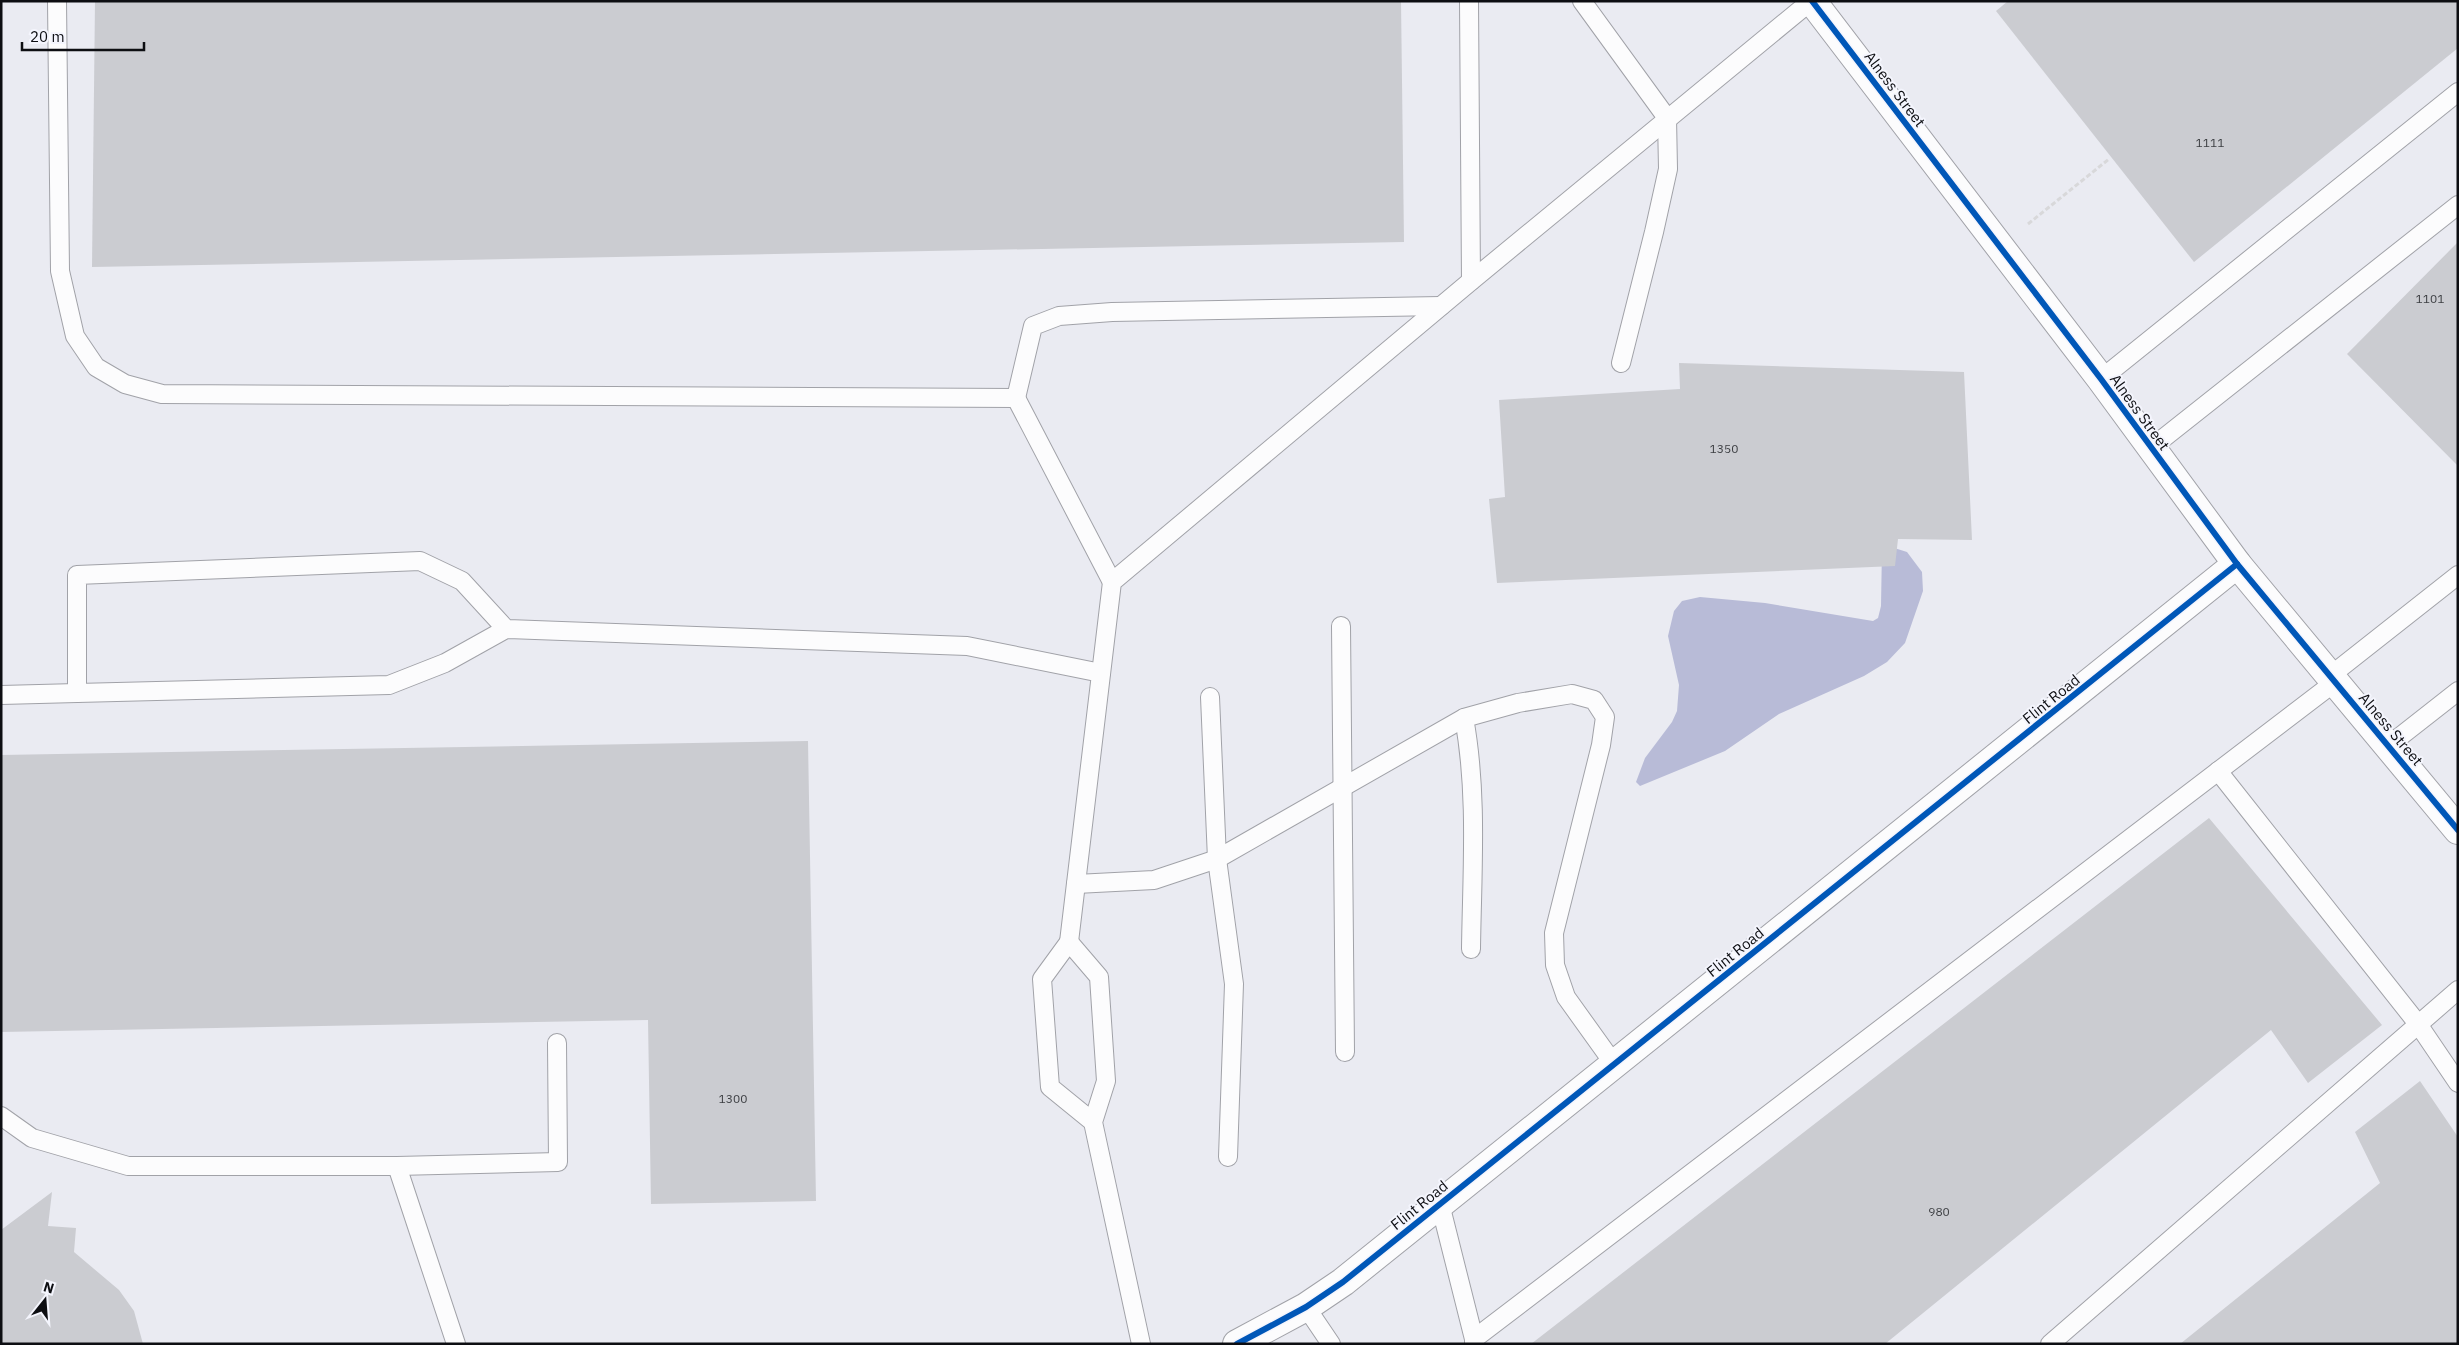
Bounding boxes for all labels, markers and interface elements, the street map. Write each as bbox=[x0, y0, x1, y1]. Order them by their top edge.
scale bar bbox=[22, 20, 145, 52]
text: 20 m bbox=[30, 27, 65, 46]
street label: Alness Street bbox=[1860, 47, 1930, 131]
house number: 1111 bbox=[2196, 135, 2224, 150]
house number: 1101 bbox=[2416, 291, 2444, 306]
street label: Alness Street bbox=[2106, 370, 2174, 454]
house number: 1350 bbox=[1710, 441, 1738, 456]
street label: Flint Road bbox=[2019, 670, 2083, 728]
street label: Alness Street bbox=[2355, 689, 2427, 769]
street label: Flint Road bbox=[1703, 923, 1767, 981]
house number: 1300 bbox=[719, 1091, 747, 1106]
street label: Flint Road bbox=[1387, 1176, 1451, 1234]
house number: 980 bbox=[1928, 1204, 1950, 1219]
north arrow bbox=[20, 1275, 70, 1325]
text: N bbox=[41, 1277, 56, 1298]

